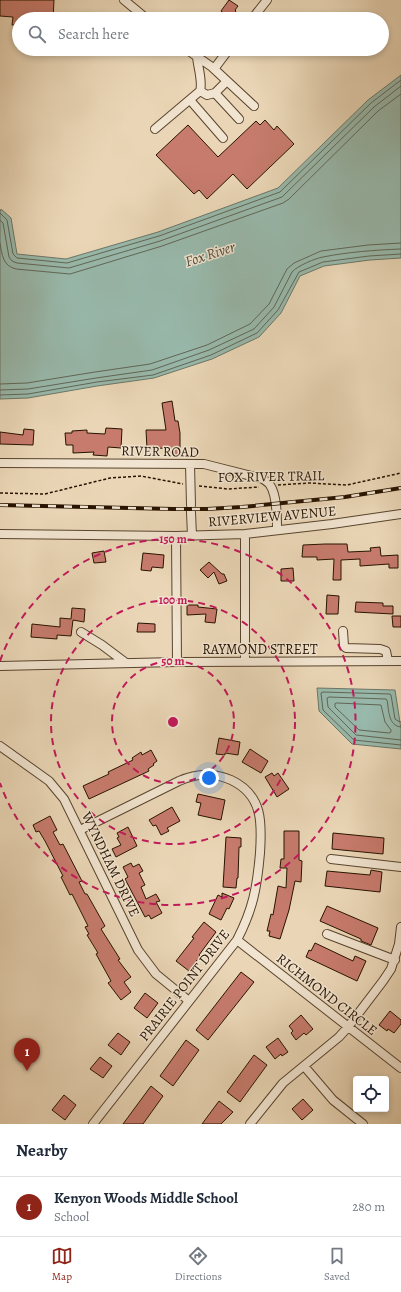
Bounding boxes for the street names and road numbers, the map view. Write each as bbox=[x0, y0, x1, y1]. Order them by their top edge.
street label: RIVER ROAD bbox=[121, 441, 199, 462]
street label: FOX RIVER TRAIL bbox=[217, 466, 325, 487]
street label: RIVERVIEW AVENUE bbox=[207, 501, 337, 532]
street label: RAYMOND STREET bbox=[202, 640, 318, 659]
street label: WYNDHAM DRIVE bbox=[76, 808, 144, 920]
street label: PRAIRIE POINT DRIVE bbox=[135, 925, 234, 1045]
street label: RICHMOND CIRCLE bbox=[272, 949, 381, 1040]

